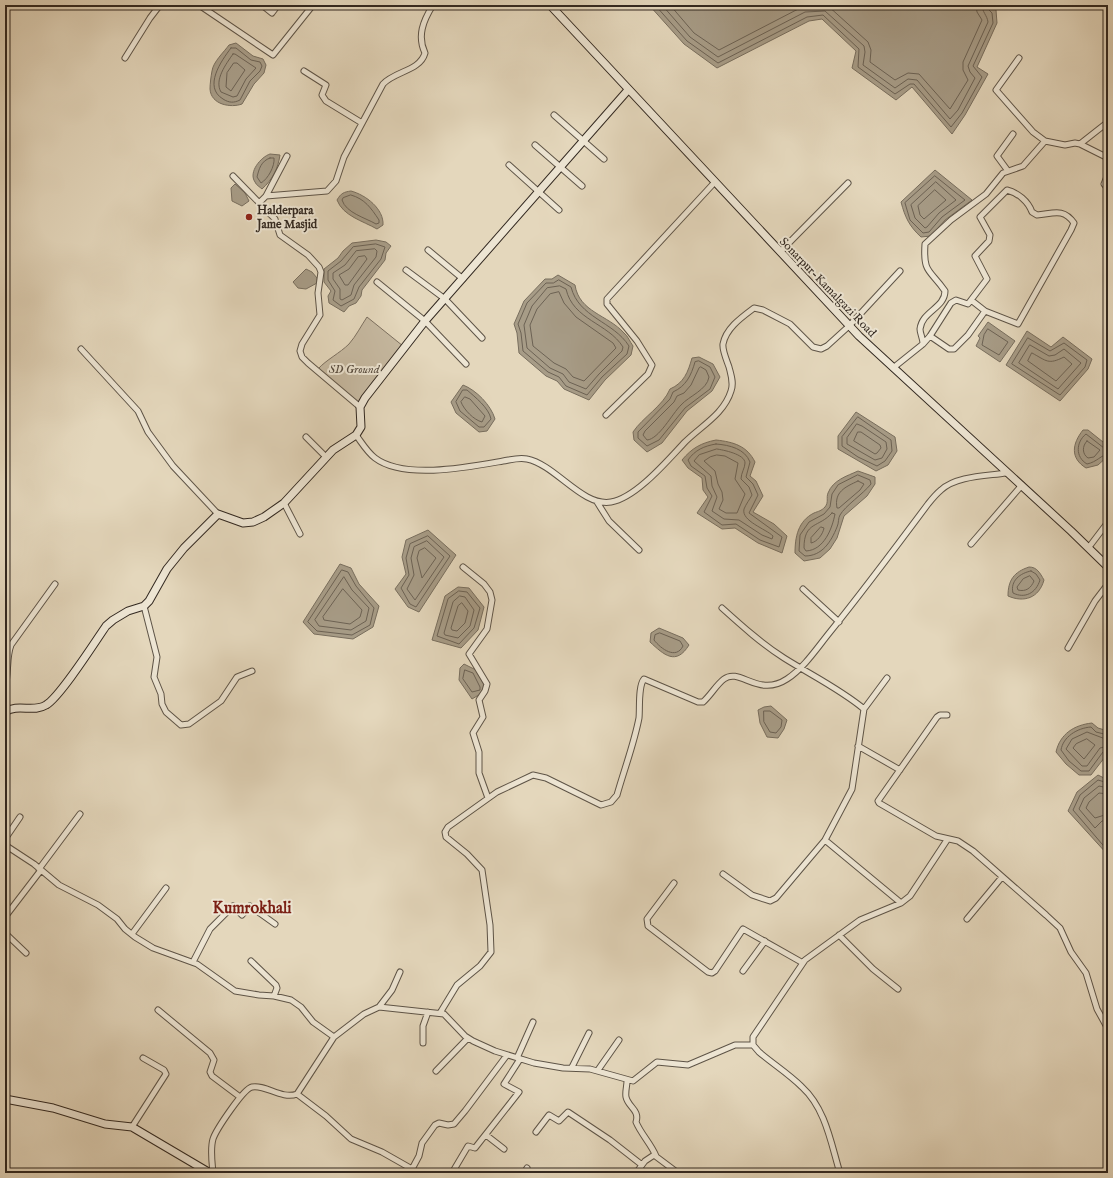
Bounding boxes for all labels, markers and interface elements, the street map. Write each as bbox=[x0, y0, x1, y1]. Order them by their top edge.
place label: Halderpara Jame Masjid bbox=[255, 203, 318, 233]
marker: Halderpara Jame Masjid bbox=[244, 212, 254, 222]
street label: Sonarpur-Kamalgazi Road bbox=[775, 234, 880, 342]
park label: SD Ground bbox=[329, 362, 381, 377]
district label: Kumrokhali bbox=[212, 899, 292, 919]

